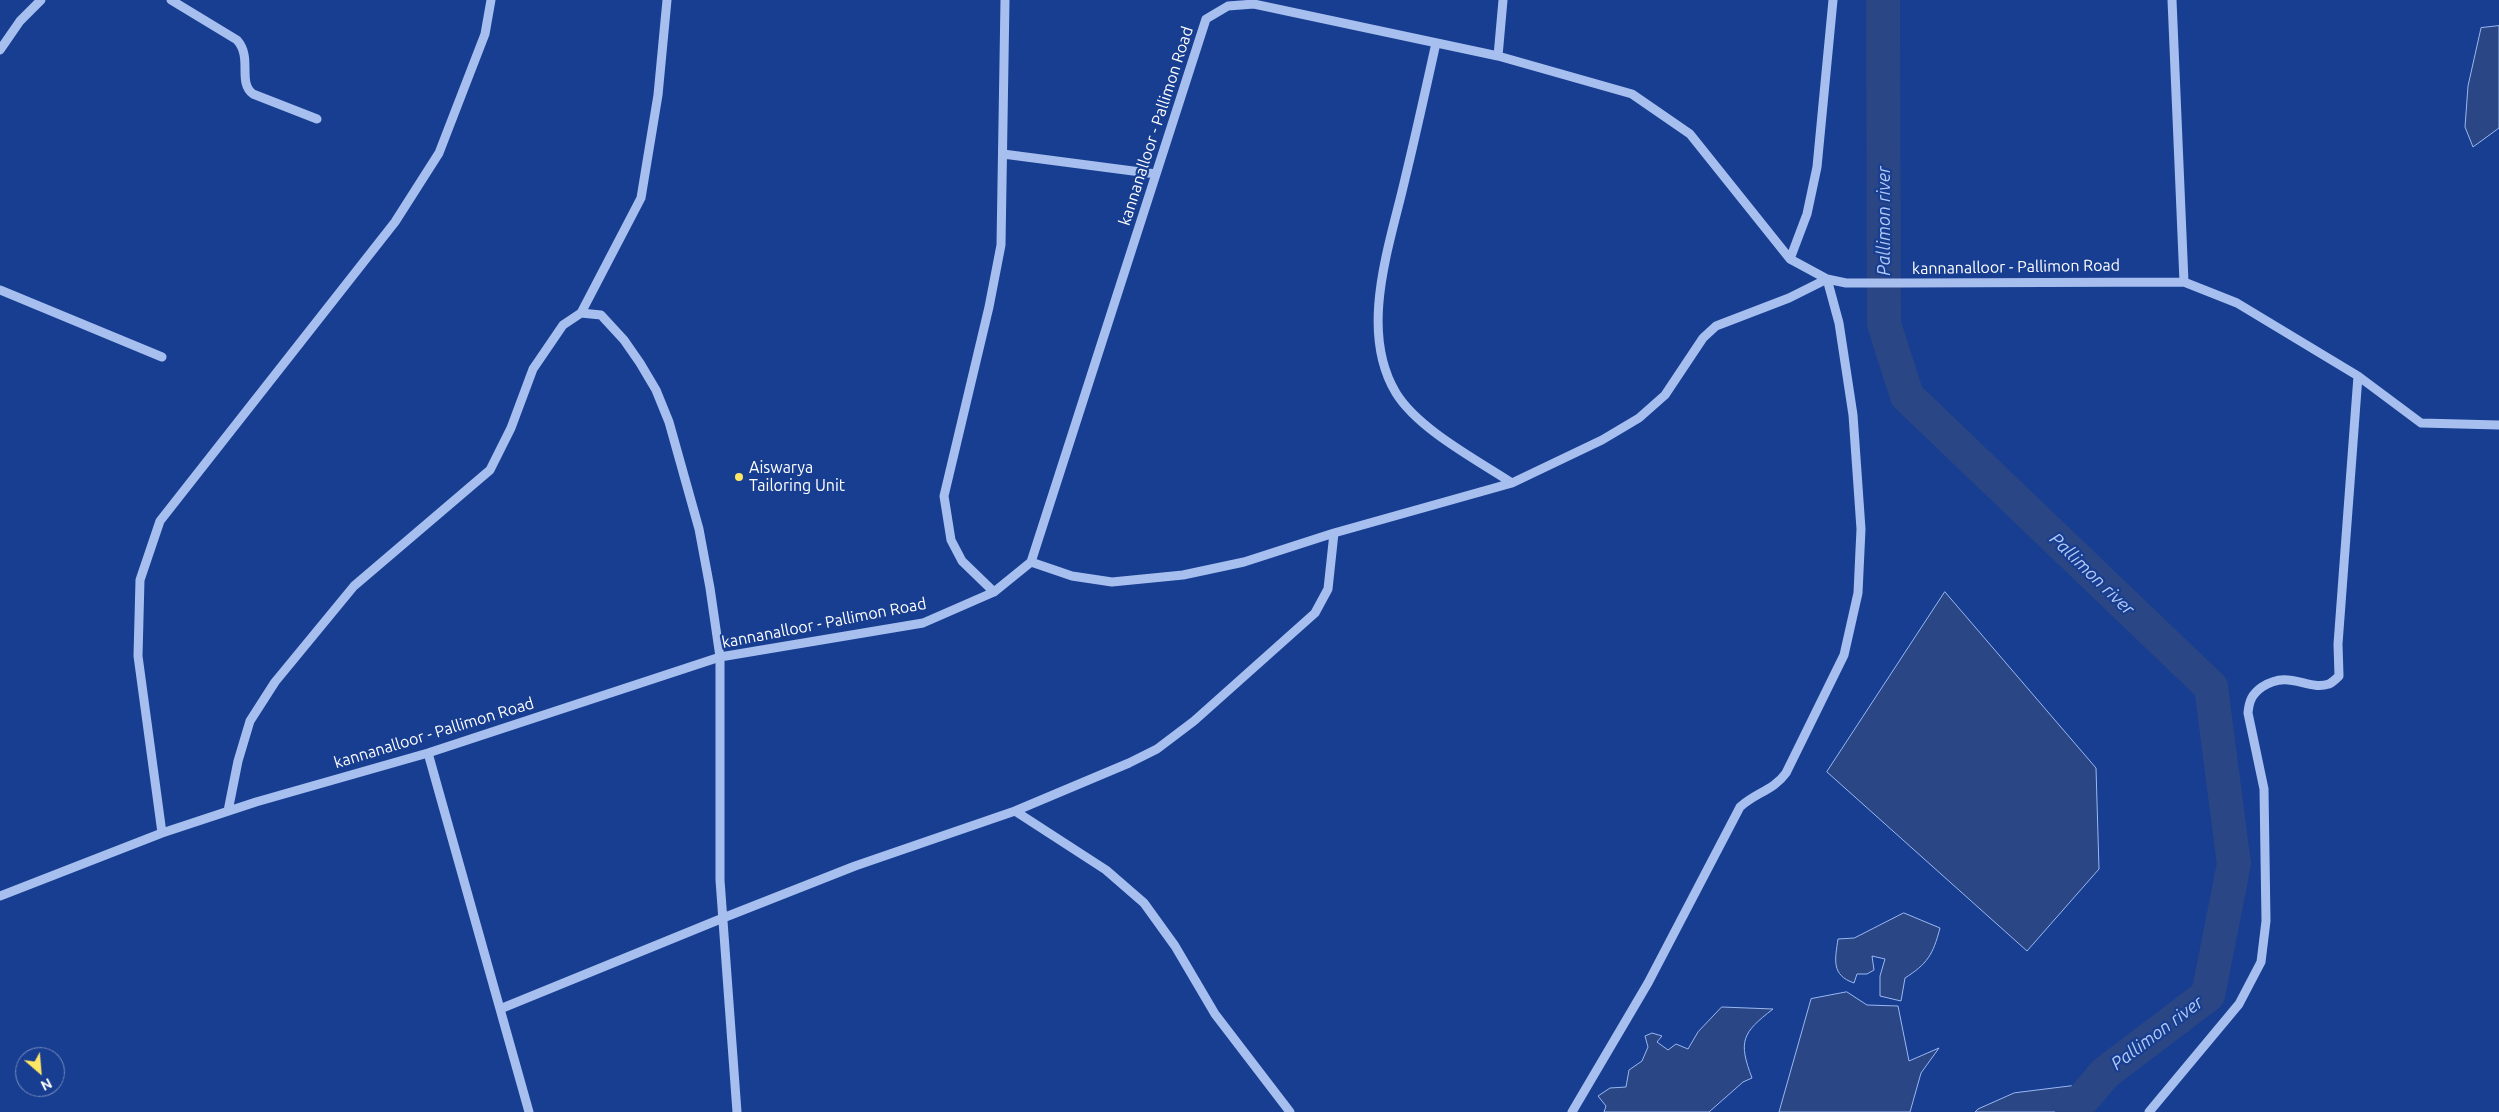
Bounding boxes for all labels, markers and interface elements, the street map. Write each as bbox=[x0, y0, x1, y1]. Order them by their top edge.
street label: kannanalloor - Pallimon Road bbox=[1115, 24, 1197, 228]
water label: Pallimon river bbox=[1873, 166, 1895, 276]
street label: kannanalloor - Pallimon Road bbox=[1912, 256, 2120, 278]
place label: Aiswarya Tailoring Unit bbox=[749, 458, 845, 496]
marker: Aiswarya Tailoring Unit bbox=[733, 471, 745, 483]
water label: Pallimon river bbox=[2045, 528, 2139, 620]
street label: kannanalloor - Pallimon Road bbox=[720, 594, 928, 652]
street label: kannanalloor - Pallimon Road bbox=[332, 693, 536, 773]
water label: Pallimon river bbox=[2107, 991, 2207, 1075]
north arrow bbox=[15, 1047, 65, 1097]
text: N bbox=[38, 1075, 55, 1094]

